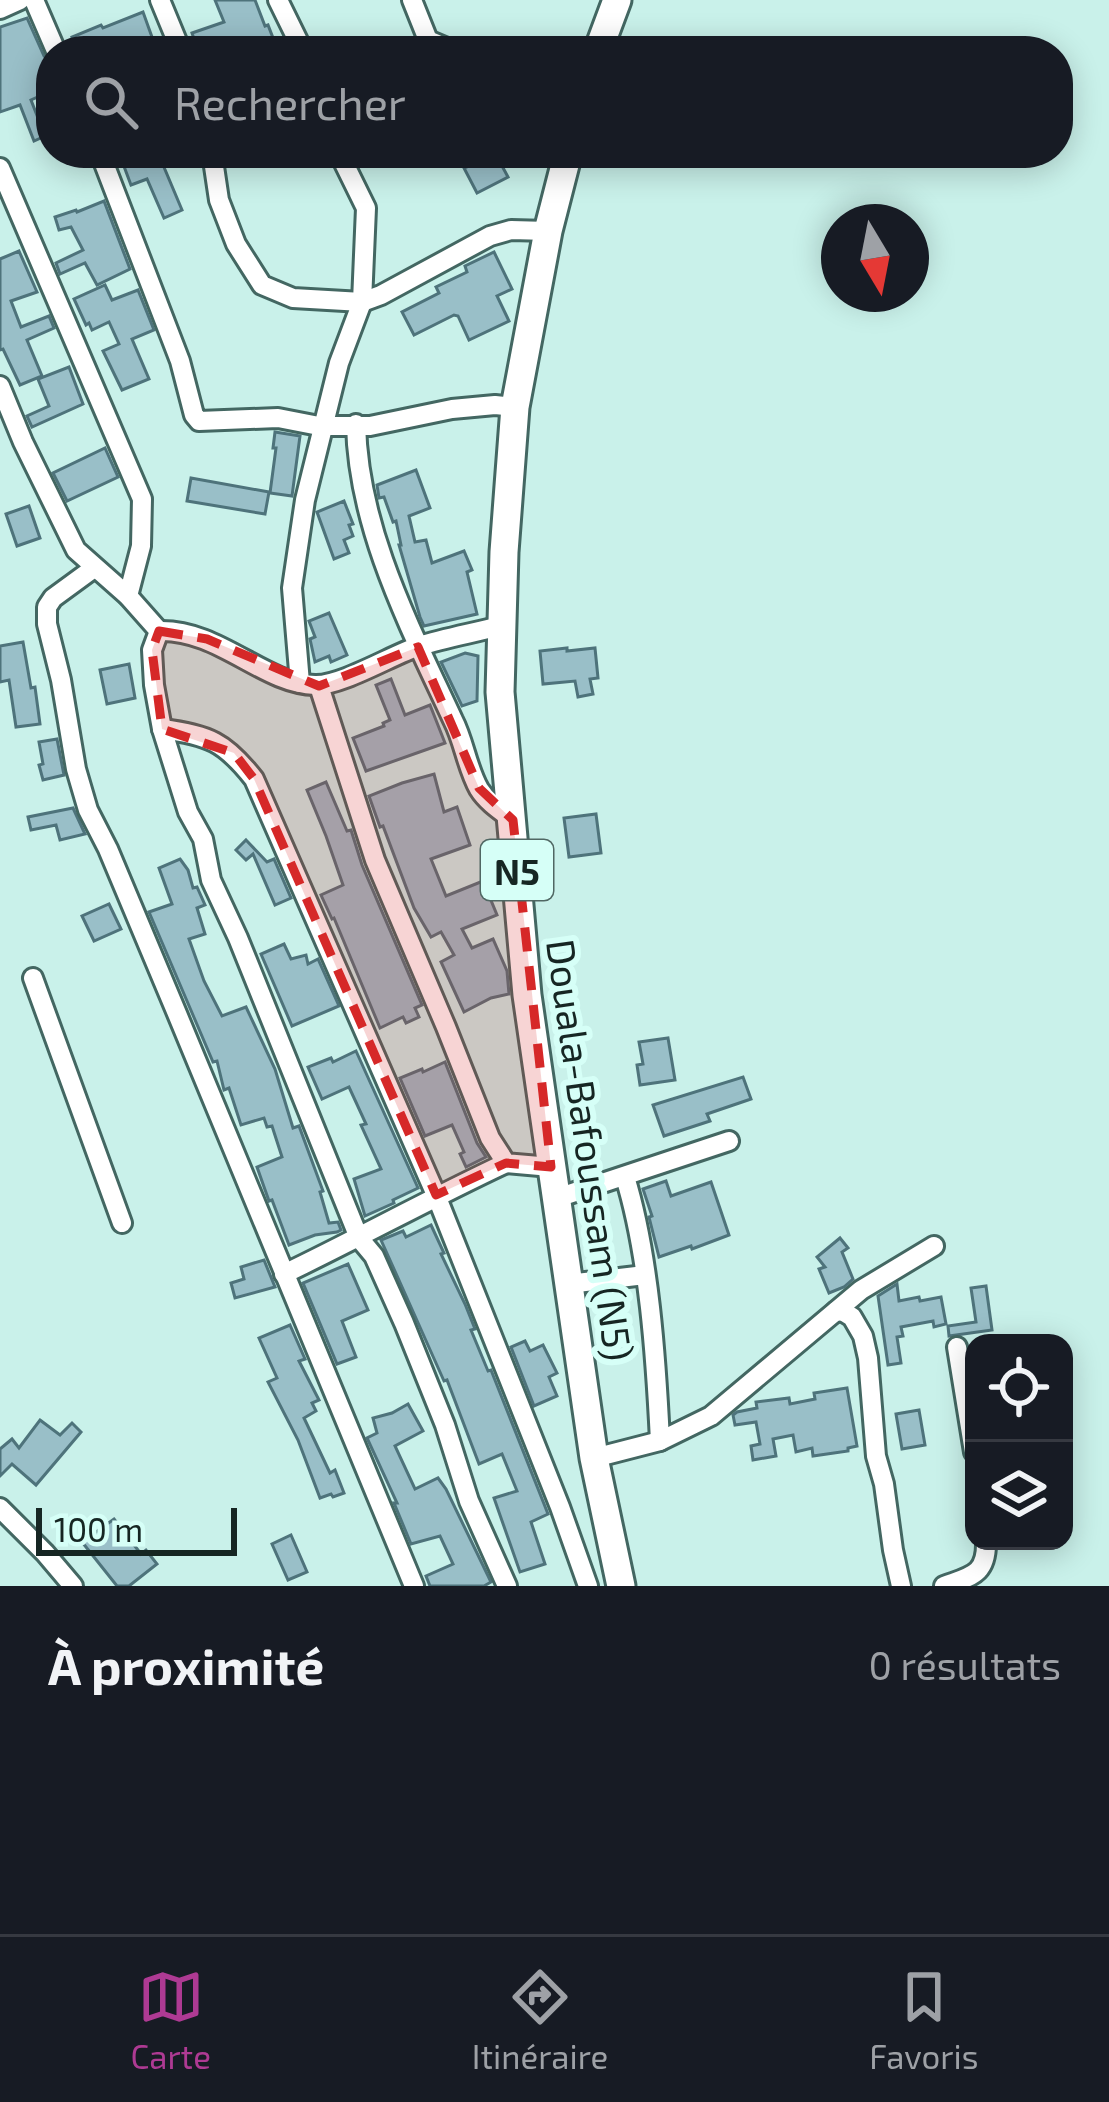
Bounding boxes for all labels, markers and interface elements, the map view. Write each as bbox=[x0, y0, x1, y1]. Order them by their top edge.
search box bbox=[36, 36, 1073, 168]
icon: search bbox=[78, 69, 144, 135]
text: Rechercher bbox=[174, 75, 406, 129]
north arrow bbox=[821, 204, 929, 312]
road number: N5 bbox=[481, 840, 553, 900]
street label: Douala-Bafoussam (N5) bbox=[538, 936, 644, 1364]
map controls bbox=[965, 1334, 1073, 1550]
button: locate bbox=[965, 1334, 1073, 1442]
button: layers bbox=[965, 1442, 1073, 1550]
scale bar bbox=[36, 1502, 237, 1555]
text: 100 m bbox=[54, 1509, 143, 1549]
text: À proximité bbox=[48, 1634, 324, 1695]
text: 0 résultats bbox=[868, 1641, 1061, 1688]
tab: Carte bbox=[130, 1964, 211, 2076]
tab: Itinéraire bbox=[472, 1964, 608, 2076]
tab: Favoris bbox=[869, 1964, 979, 2076]

